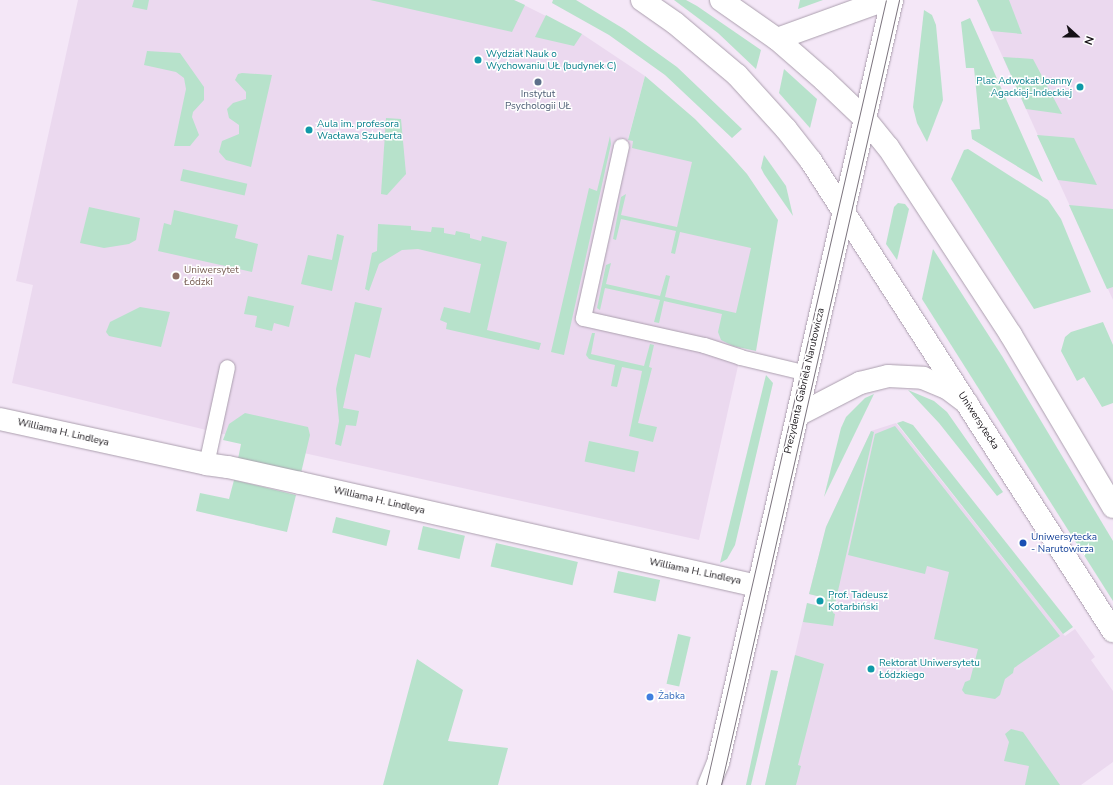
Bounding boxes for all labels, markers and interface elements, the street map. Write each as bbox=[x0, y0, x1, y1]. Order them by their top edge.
north arrow bbox=[1057, 16, 1097, 56]
text: N bbox=[1080, 34, 1097, 47]
place label: Wydział Nauk o Wychowaniu UŁ (budynek C) bbox=[486, 48, 617, 72]
marker: Wydział Nauk o Wychowaniu UŁ (budynek C) bbox=[473, 55, 483, 65]
place label: Plac Adwokat Joanny Agackiej-Indeckiej bbox=[976, 75, 1072, 98]
marker: Instytut Psychologii UŁ bbox=[533, 77, 543, 87]
marker: Plac Adwokat Joanny Agackiej-Indeckiej bbox=[1075, 82, 1085, 92]
place label: Instytut Psychologii UŁ bbox=[505, 88, 571, 112]
place label: Aula im. profesora Wacława Szuberta bbox=[317, 118, 402, 142]
marker: Aula im. profesora Wacława Szuberta bbox=[304, 125, 314, 135]
place label: Uniwersytet Łódzki bbox=[184, 264, 239, 288]
marker: Uniwersytet Łódzki bbox=[171, 271, 181, 281]
street label: Prezydenta Gabriela Narutowicza bbox=[782, 307, 828, 455]
street label: Uniwersytecka bbox=[955, 390, 1001, 452]
street label: Williama H. Lindleya bbox=[16, 417, 110, 449]
street label: Williama H. Lindleya bbox=[332, 485, 426, 517]
place label: Uniwersytecka - Narutowicza bbox=[1031, 531, 1097, 554]
marker: Uniwersytecka - Narutowicza bbox=[1018, 538, 1028, 548]
street label: Williama H. Lindleya bbox=[648, 556, 742, 588]
place label: Prof. Tadeusz Kotarbiński bbox=[828, 589, 888, 612]
marker: Prof. Tadeusz Kotarbiński bbox=[815, 596, 825, 606]
place label: Rektorat Uniwersytetu Łódzkiego bbox=[879, 657, 980, 680]
marker: Rektorat Uniwersytetu Łódzkiego bbox=[866, 664, 876, 674]
place label: Żabka bbox=[658, 691, 685, 703]
marker: Żabka bbox=[645, 692, 655, 702]

